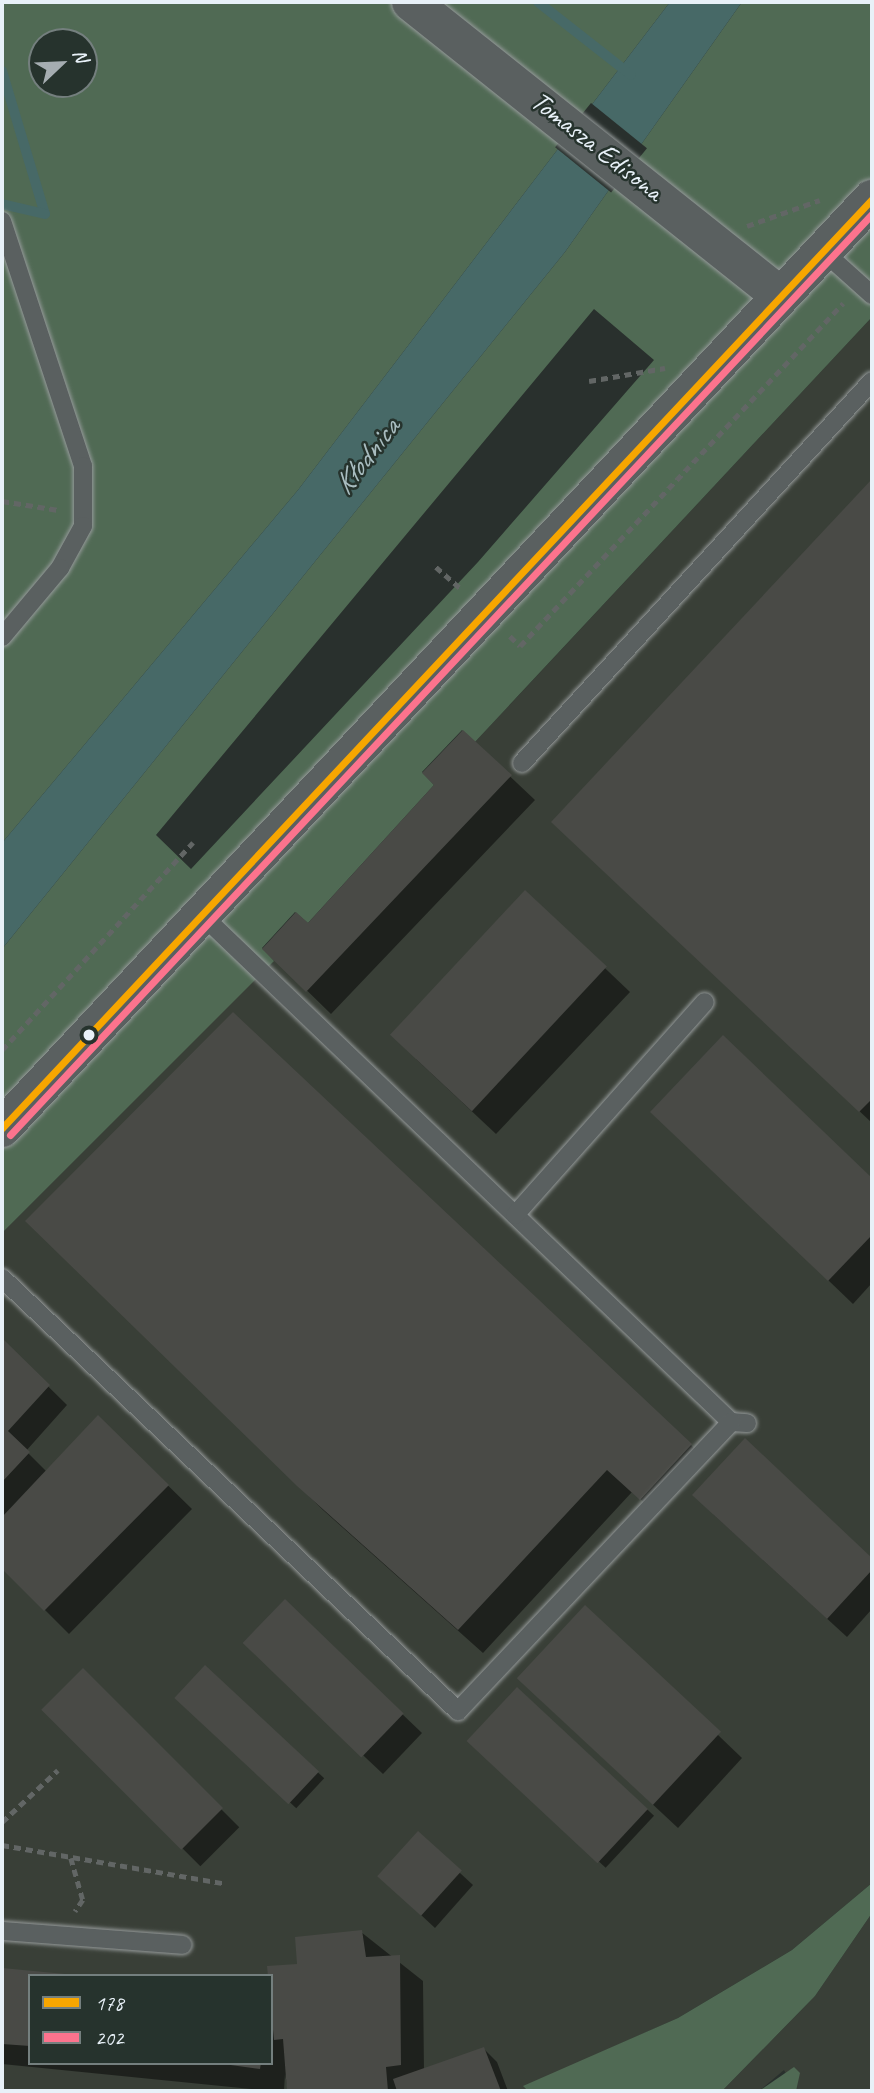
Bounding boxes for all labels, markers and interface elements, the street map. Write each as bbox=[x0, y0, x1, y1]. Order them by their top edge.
north arrow bbox=[28, 28, 98, 98]
text: N bbox=[67, 45, 94, 66]
street label: Tomasza Edisona bbox=[524, 84, 670, 208]
water label: Kłodnica bbox=[325, 411, 407, 501]
unlabelled marker bbox=[82, 1028, 96, 1042]
legend bbox=[28, 1974, 273, 2065]
text: 178 bbox=[95, 1990, 123, 2016]
text: 202 bbox=[95, 2025, 123, 2051]

